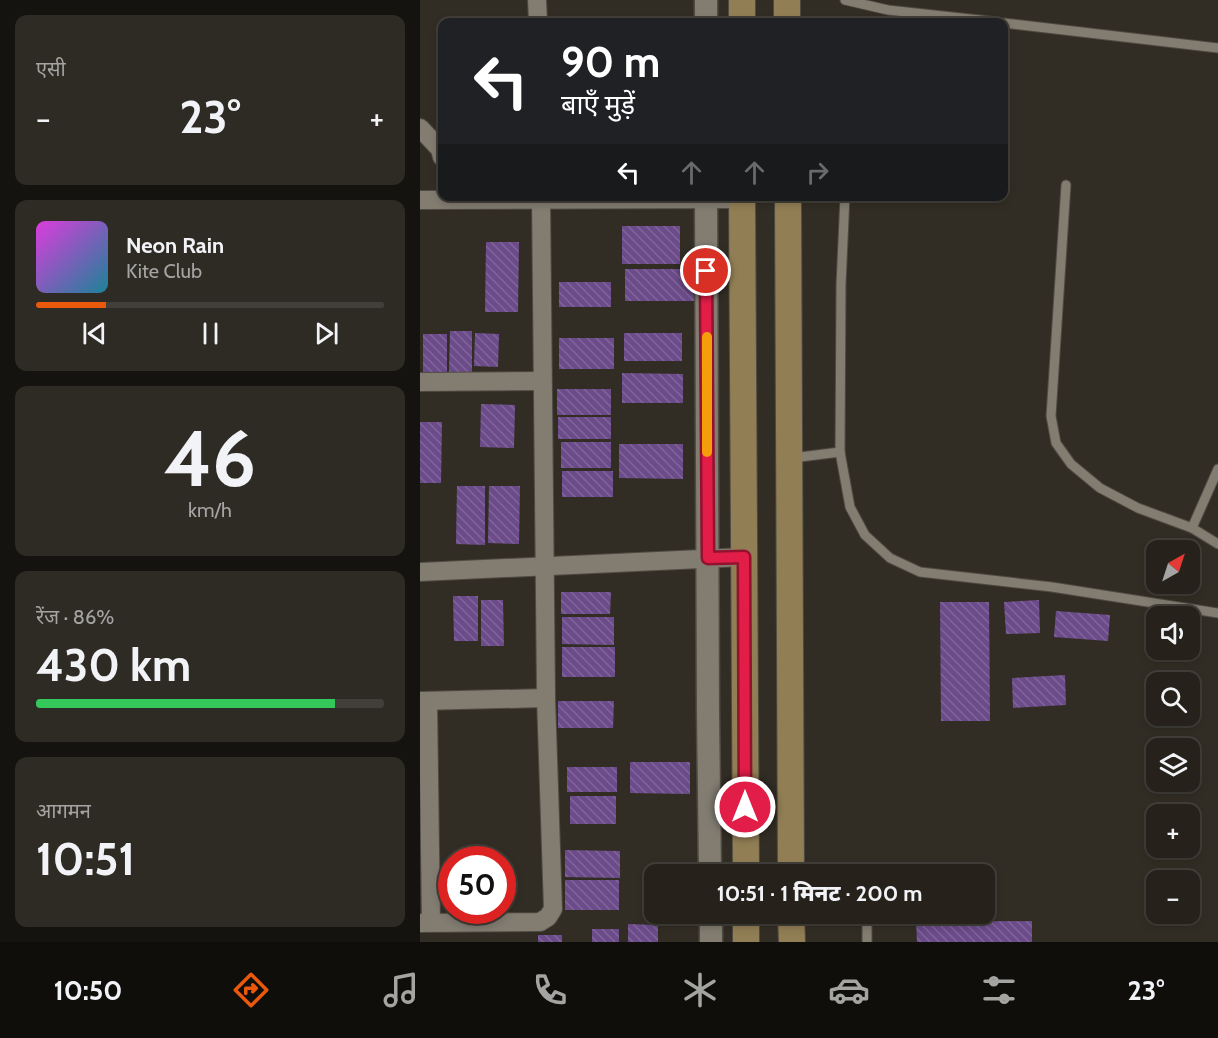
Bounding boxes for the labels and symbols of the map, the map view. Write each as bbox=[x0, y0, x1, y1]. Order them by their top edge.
pin bbox=[680, 245, 731, 296]
north arrow bbox=[1146, 540, 1200, 594]
position arrow bbox=[713, 775, 777, 839]
speed limit sign: 50 bbox=[438, 846, 516, 924]

